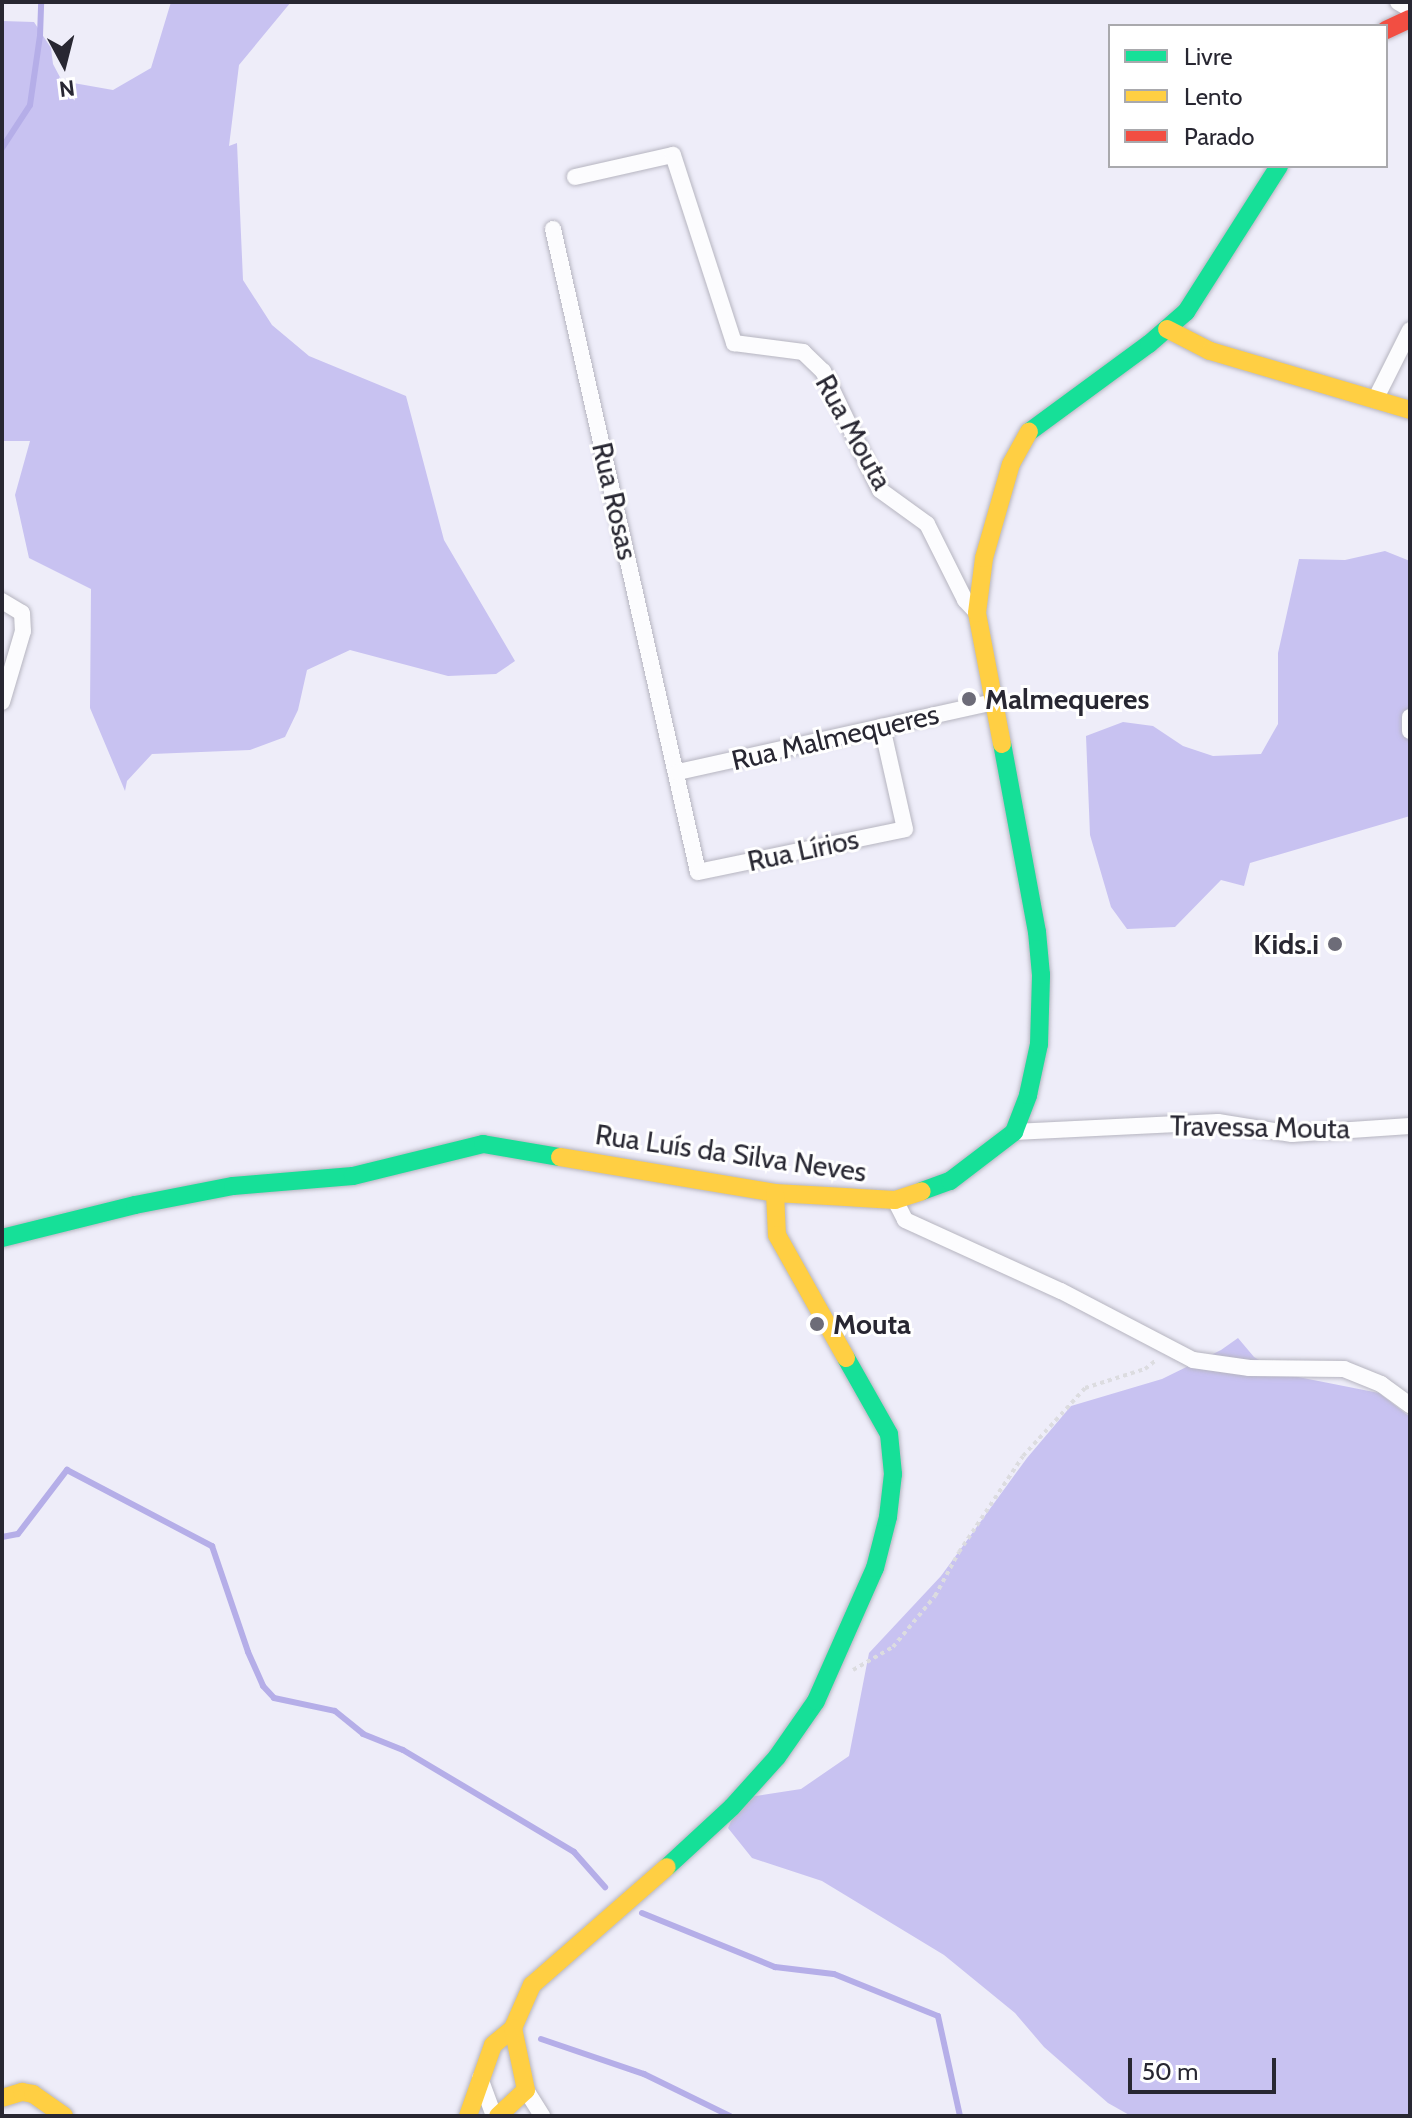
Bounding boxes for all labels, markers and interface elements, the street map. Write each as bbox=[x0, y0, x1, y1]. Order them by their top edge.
north arrow bbox=[24, 24, 104, 104]
legend bbox=[1108, 24, 1388, 168]
text: Livre bbox=[1184, 42, 1232, 71]
text: N bbox=[58, 74, 76, 103]
text: Lento bbox=[1184, 82, 1243, 111]
text: Parado bbox=[1184, 122, 1254, 151]
street label: Rua Mouta bbox=[809, 369, 899, 495]
street label: Rua Rosas bbox=[585, 439, 645, 563]
place label: Malmequeres bbox=[985, 682, 1149, 716]
marker: Malmequeres bbox=[960, 690, 978, 708]
street label: Rua Malmequeres bbox=[728, 697, 942, 777]
street label: Rua Lírios bbox=[744, 822, 862, 878]
place label: Kids.i bbox=[1253, 927, 1319, 961]
marker: Kids.i bbox=[1326, 935, 1344, 953]
street label: Travessa Mouta bbox=[1170, 1109, 1350, 1145]
street label: Rua Luís da Silva Neves bbox=[593, 1117, 869, 1189]
place label: Mouta bbox=[833, 1307, 911, 1341]
marker: Mouta bbox=[808, 1315, 826, 1333]
scale bar bbox=[1132, 2042, 1280, 2092]
text: 50 m bbox=[1142, 2057, 1198, 2086]

